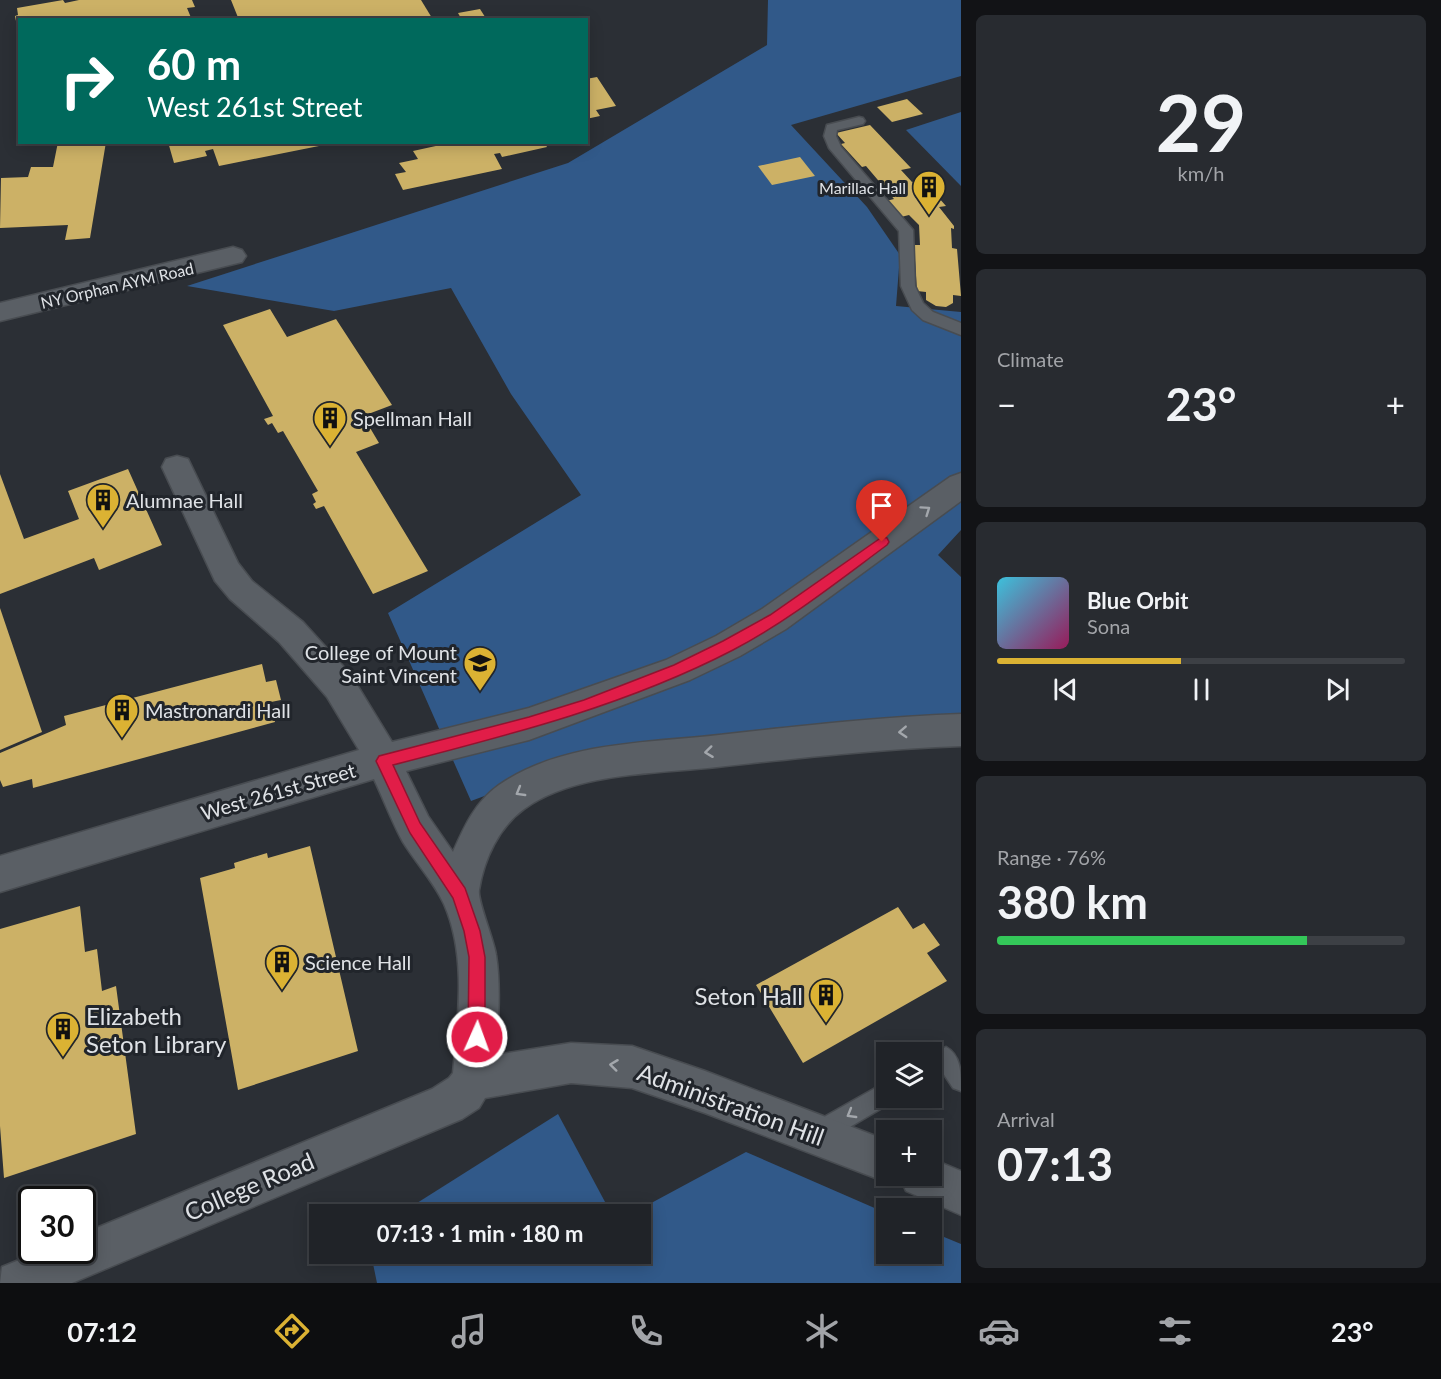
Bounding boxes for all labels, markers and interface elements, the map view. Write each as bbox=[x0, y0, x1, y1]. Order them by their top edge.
text: 60 m bbox=[147, 39, 241, 89]
icon: right bbox=[48, 42, 126, 120]
text: 29 bbox=[1156, 75, 1246, 169]
text: West 261st Street bbox=[147, 90, 362, 123]
text: km/h bbox=[1178, 161, 1224, 185]
building icon: Marillac Hall bbox=[911, 169, 947, 216]
place label: Marillac Hall bbox=[819, 178, 906, 197]
street label: NY Orphan AYM Road bbox=[39, 258, 195, 312]
text: Climate bbox=[997, 347, 1064, 371]
text: 23° bbox=[1166, 377, 1236, 431]
text: − bbox=[997, 384, 1016, 424]
text: + bbox=[1386, 384, 1405, 424]
building icon: Spellman Hall bbox=[312, 400, 348, 447]
place label: Spellman Hall bbox=[353, 406, 472, 430]
pin bbox=[856, 480, 907, 542]
building icon: Alumnae Hall bbox=[85, 482, 121, 529]
place label: Alumnae Hall bbox=[126, 488, 243, 512]
icon: arrive bbox=[865, 489, 898, 522]
one-way arrow bbox=[919, 506, 930, 517]
text: Blue Orbit bbox=[1087, 587, 1188, 614]
text: Sona bbox=[1087, 614, 1130, 638]
place label: College of Mount Saint Vincent bbox=[305, 640, 457, 687]
school or university icon: College of Mount Saint Vincent bbox=[462, 645, 498, 692]
icon: previous bbox=[1049, 673, 1082, 706]
icon: pause bbox=[1185, 673, 1218, 706]
icon: next bbox=[1321, 673, 1354, 706]
building icon: Mastronardi Hall bbox=[104, 692, 140, 739]
place label: Mastronardi Hall bbox=[145, 698, 291, 722]
one-way arrow bbox=[898, 726, 907, 739]
one-way arrow bbox=[704, 745, 713, 758]
street label: West 261st Street bbox=[198, 757, 358, 825]
one-way arrow bbox=[516, 785, 526, 797]
text: Range · 76% bbox=[997, 845, 1106, 869]
text: 380 km bbox=[997, 875, 1148, 929]
building icon: Science Hall bbox=[264, 944, 300, 991]
place label: Science Hall bbox=[305, 950, 411, 974]
building icon: Seton Hall bbox=[808, 977, 844, 1024]
place label: Seton Hall bbox=[695, 981, 803, 1010]
place label: Elizabeth Seton Library bbox=[86, 1001, 227, 1058]
position arrow bbox=[445, 1005, 509, 1069]
building icon: Elizabeth Seton Library bbox=[45, 1011, 81, 1058]
map controls bbox=[876, 1042, 942, 1264]
button: layers bbox=[876, 1042, 942, 1108]
street label: Administration Hill bbox=[634, 1057, 828, 1151]
one-way arrow bbox=[610, 1059, 619, 1071]
one-way arrow bbox=[847, 1106, 857, 1118]
text: Arrival bbox=[997, 1107, 1055, 1131]
button: + bbox=[876, 1120, 942, 1186]
text: 07:13 bbox=[997, 1137, 1113, 1191]
street label: College Road bbox=[180, 1146, 318, 1226]
speed limit sign: 30 bbox=[18, 1186, 96, 1264]
button: − bbox=[876, 1198, 942, 1264]
text: 07:13 · 1 min · 180 m bbox=[377, 1220, 583, 1247]
icon: directions bbox=[271, 1310, 313, 1352]
icon: music bbox=[448, 1310, 490, 1352]
icon: phone bbox=[625, 1310, 667, 1352]
icon: climate bbox=[801, 1310, 843, 1352]
icon: car bbox=[978, 1310, 1020, 1352]
icon: filters bbox=[1154, 1310, 1196, 1352]
text: 07:12 bbox=[67, 1315, 137, 1348]
text: 23° bbox=[1331, 1315, 1374, 1348]

